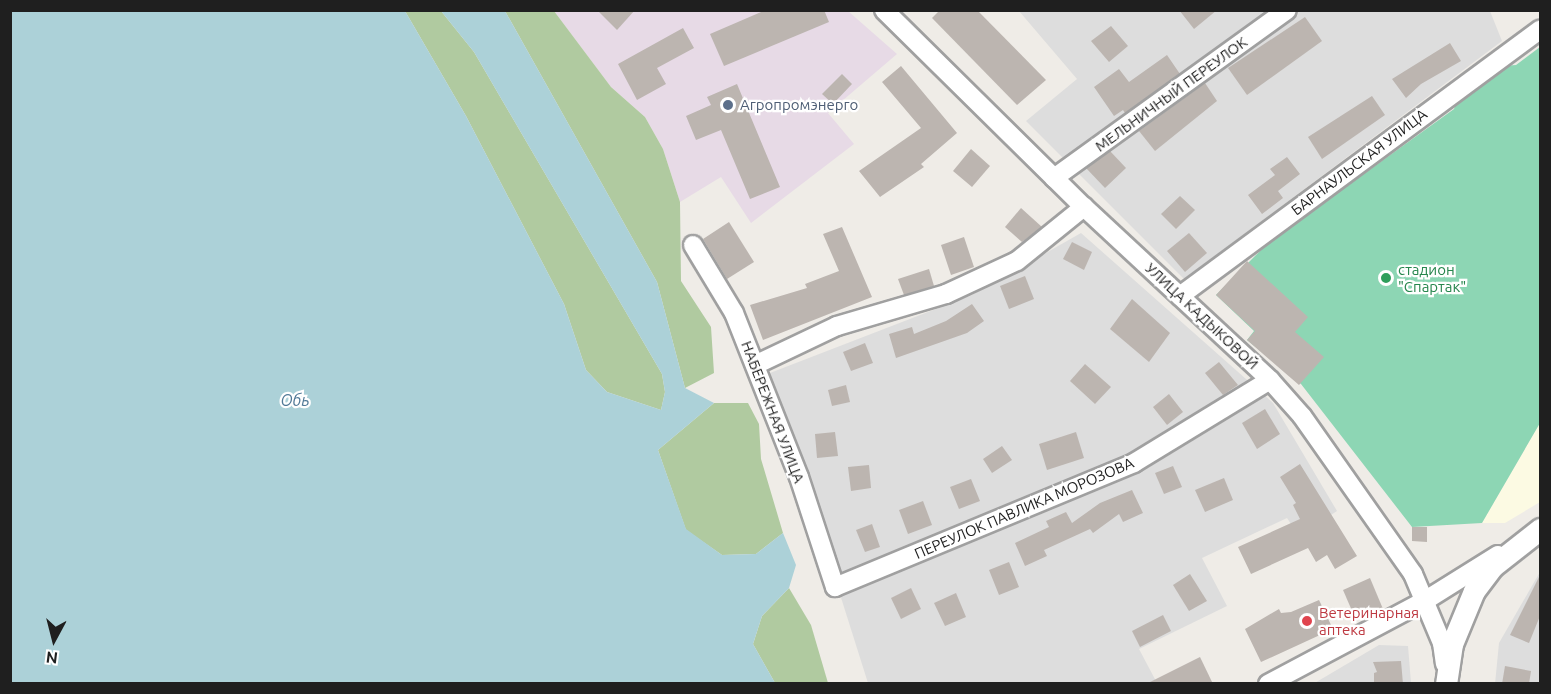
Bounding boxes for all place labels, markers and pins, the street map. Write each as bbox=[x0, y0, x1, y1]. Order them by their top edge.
place label: Агропромэнерго bbox=[740, 96, 858, 114]
marker: Агропромэнерго bbox=[721, 98, 735, 112]
place label: стадион "Спартак" bbox=[1398, 260, 1466, 295]
marker: стадион "Спартак" bbox=[1379, 271, 1393, 285]
place label: Ветеринарная аптека bbox=[1319, 603, 1419, 638]
marker: Ветеринарная аптека bbox=[1300, 614, 1314, 628]

